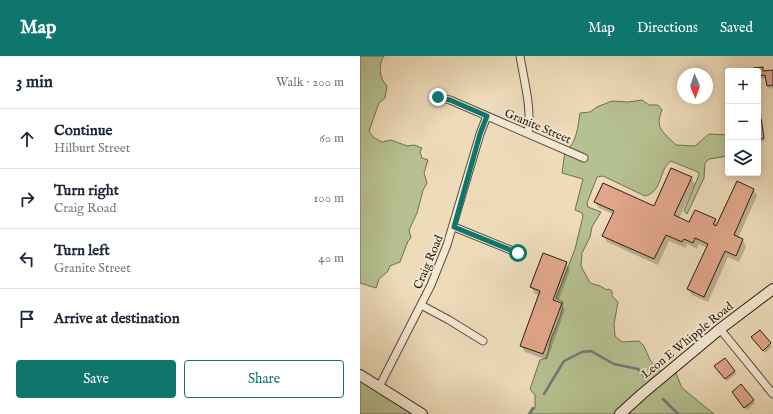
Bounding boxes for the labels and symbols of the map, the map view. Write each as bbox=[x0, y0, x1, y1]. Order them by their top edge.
north arrow bbox=[677, 68, 713, 104]
route end bbox=[429, 88, 447, 106]
street label: Granite Street bbox=[502, 106, 573, 147]
street label: Craig Road bbox=[410, 232, 447, 292]
route start bbox=[509, 244, 527, 262]
street label: Leon E Whipple Road bbox=[638, 298, 737, 383]

